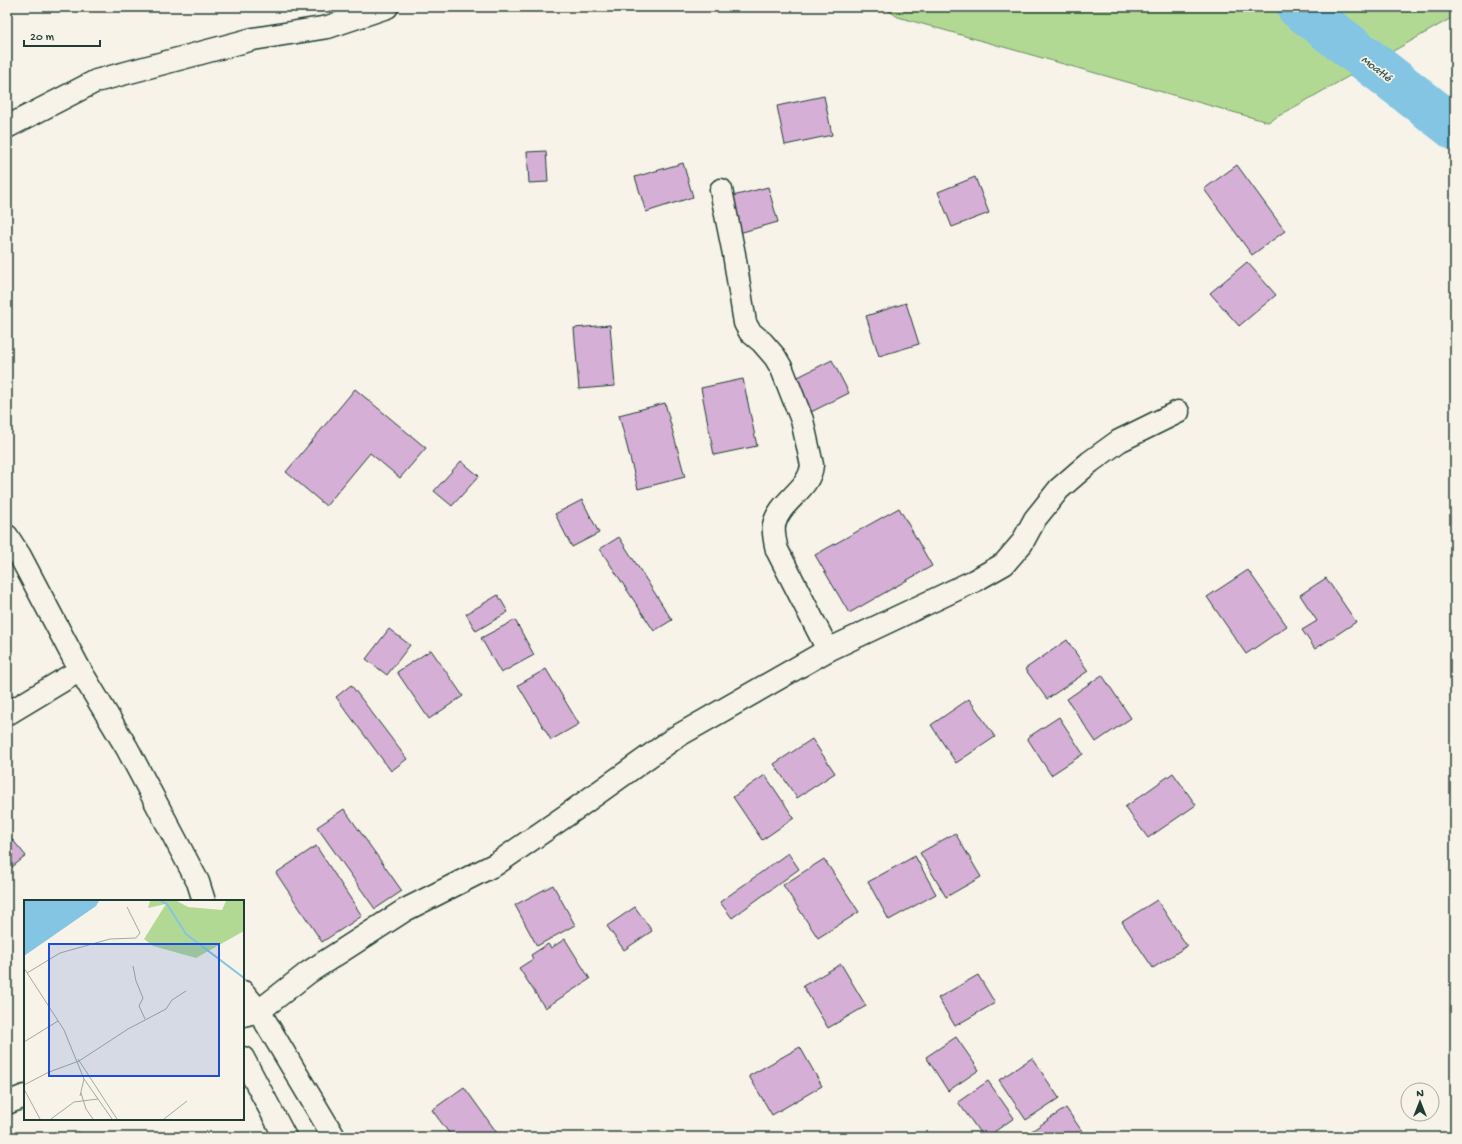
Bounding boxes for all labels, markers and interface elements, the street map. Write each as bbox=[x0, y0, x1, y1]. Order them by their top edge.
scale bar bbox=[24, 22, 100, 48]
text: 20 m bbox=[30, 31, 55, 45]
water label: Moatlé bbox=[1358, 53, 1394, 86]
inset map bbox=[24, 900, 244, 1120]
north arrow bbox=[1400, 1082, 1440, 1122]
text: N bbox=[1416, 1088, 1424, 1100]

